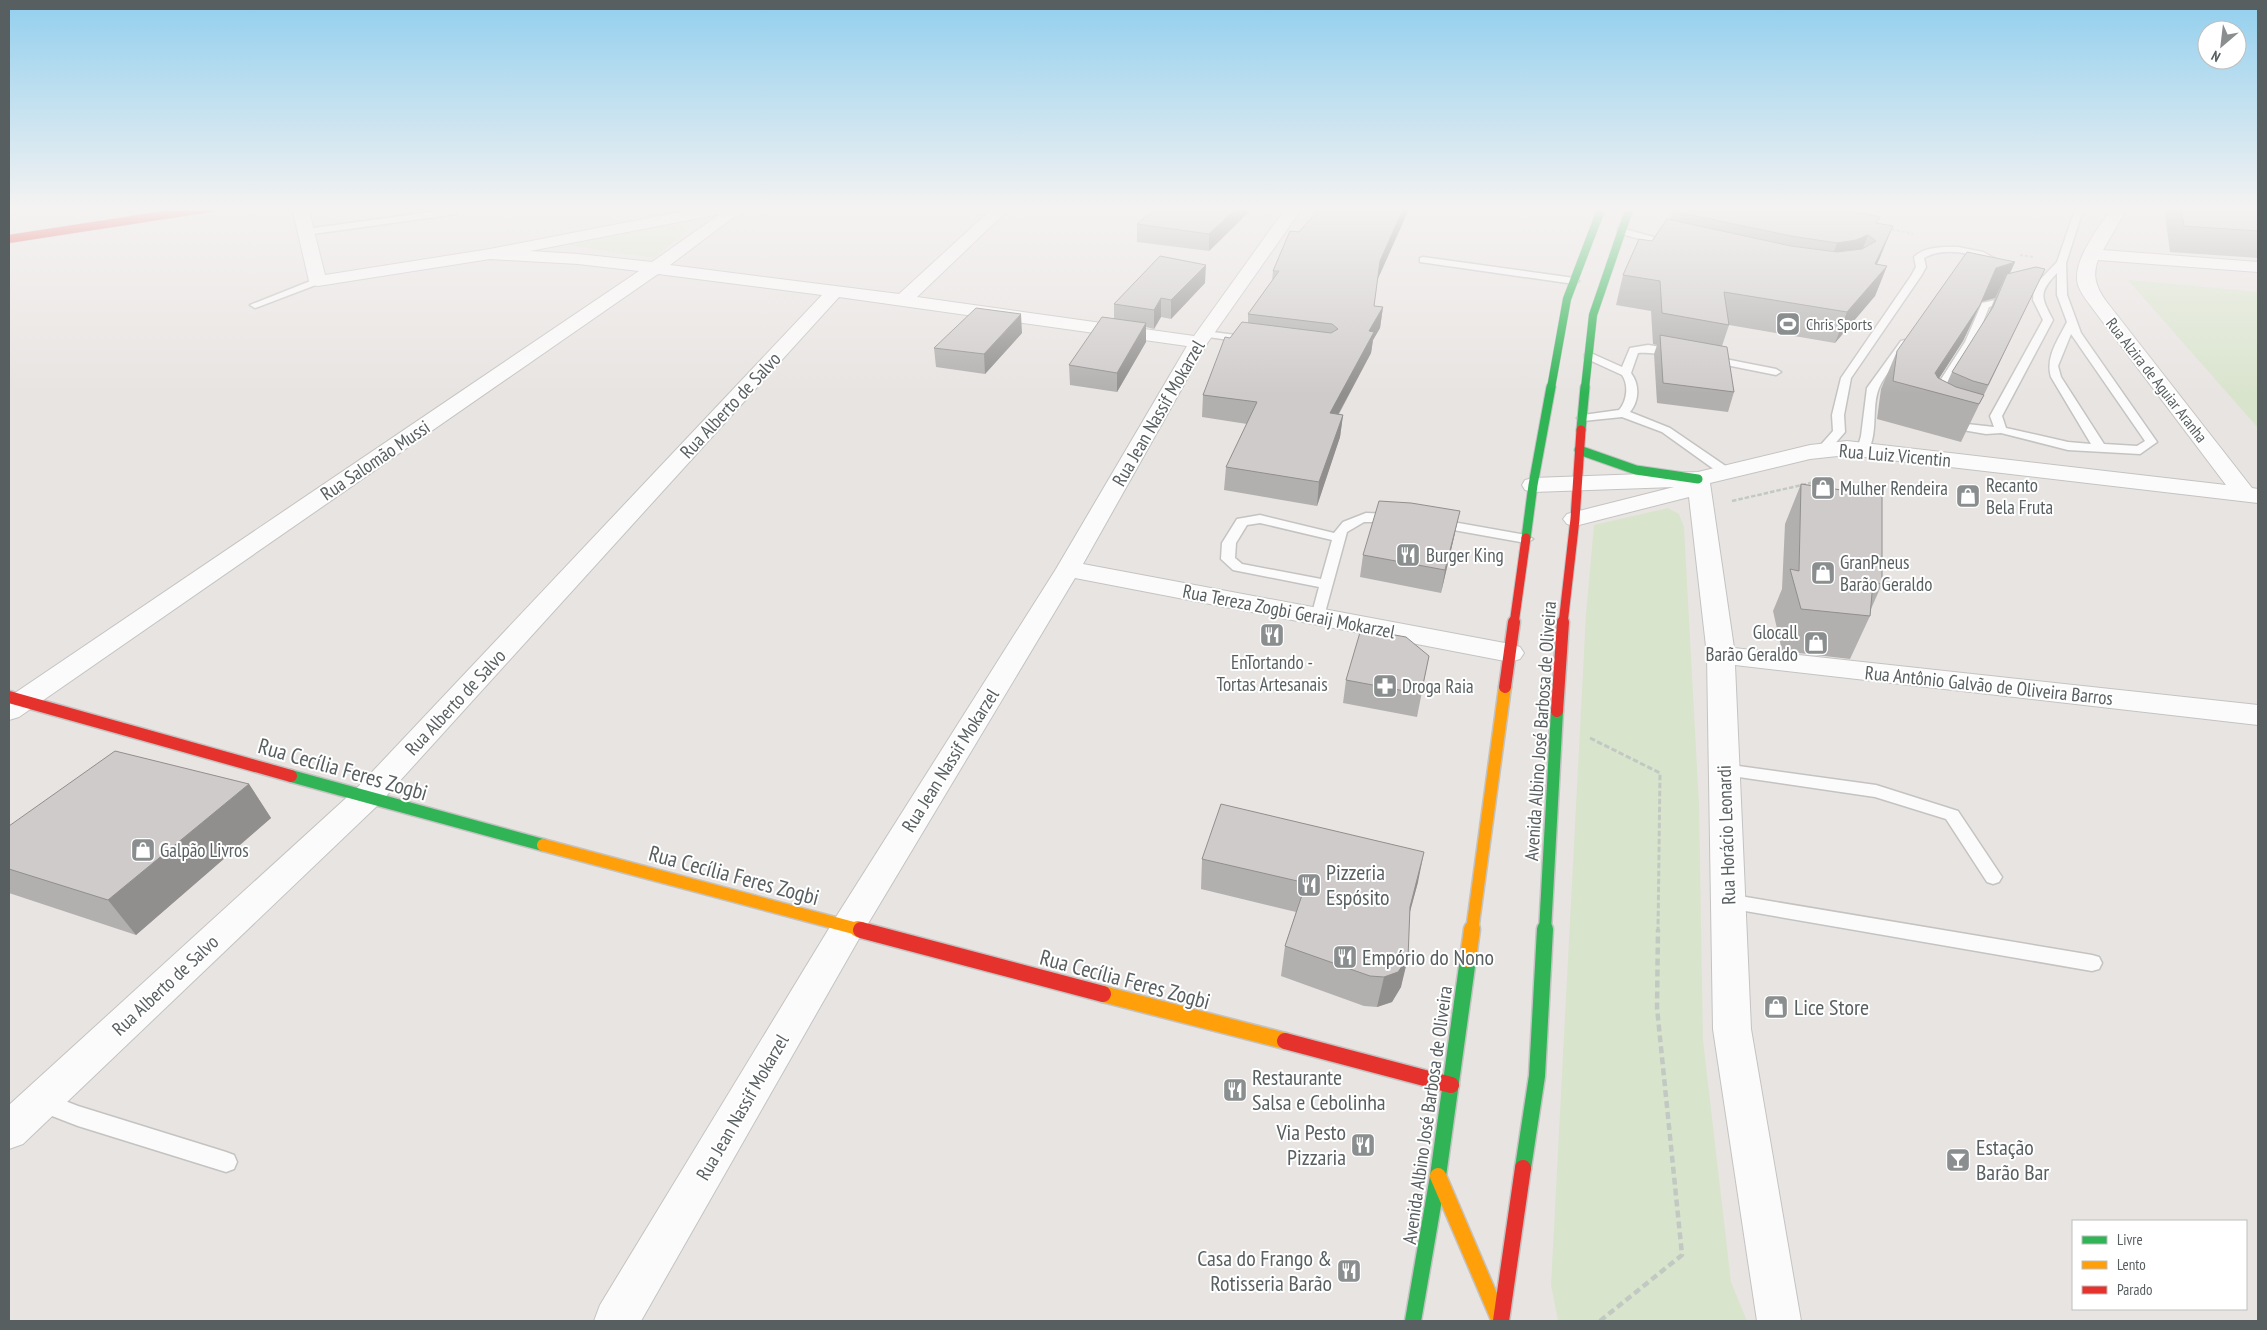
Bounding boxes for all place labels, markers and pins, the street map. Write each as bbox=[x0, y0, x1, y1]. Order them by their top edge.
sports icon: Chris Sports bbox=[1775, 311, 1801, 337]
place label: Chris Sports bbox=[1806, 314, 1872, 334]
place label: Recanto Bela Fruta bbox=[1986, 473, 2053, 519]
shop icon: Mulher Rendeira bbox=[1810, 475, 1836, 501]
place label: Mulher Rendeira bbox=[1840, 476, 1948, 500]
shop icon: Recanto Bela Fruta bbox=[1955, 483, 1981, 509]
restaurant icon: Burger King bbox=[1395, 542, 1421, 568]
place label: Burger King bbox=[1426, 543, 1504, 567]
place label: GranPneus Barão Geraldo bbox=[1840, 550, 1932, 596]
shop icon: GranPneus Barão Geraldo bbox=[1810, 560, 1836, 586]
place label: Glocall Barão Geraldo bbox=[1706, 620, 1799, 666]
restaurant icon: EnTortando - Tortas Artesanais bbox=[1259, 622, 1285, 648]
shop icon: Glocall Barão Geraldo bbox=[1803, 630, 1829, 656]
place label: EnTortando - Tortas Artesanais bbox=[1216, 650, 1328, 696]
pharmacy icon: Droga Raia bbox=[1372, 673, 1398, 699]
place label: Droga Raia bbox=[1402, 674, 1474, 698]
shop icon: Galpão Livros bbox=[130, 837, 156, 863]
place label: Galpão Livros bbox=[160, 838, 249, 862]
place label: Pizzeria Espósito bbox=[1326, 858, 1390, 911]
restaurant icon: Pizzeria Espósito bbox=[1296, 872, 1322, 898]
place label: Empório do Nono bbox=[1362, 943, 1494, 971]
restaurant icon: Empório do Nono bbox=[1332, 944, 1358, 970]
place label: Lice Store bbox=[1794, 993, 1869, 1021]
shop icon: Lice Store bbox=[1763, 994, 1789, 1020]
place label: Restaurante Salsa e Cebolinha bbox=[1252, 1063, 1386, 1116]
restaurant icon: Restaurante Salsa e Cebolinha bbox=[1222, 1077, 1248, 1103]
place label: Via Pesto Pizzaria bbox=[1275, 1118, 1346, 1171]
restaurant icon: Via Pesto Pizzaria bbox=[1350, 1132, 1376, 1158]
place label: Estação Barão Bar bbox=[1976, 1133, 2049, 1186]
bar icon: Estação Barão Bar bbox=[1945, 1147, 1971, 1173]
place label: Casa do Frango & Rotisseria Barão bbox=[1197, 1244, 1332, 1297]
restaurant icon: Casa do Frango & Rotisseria Barão bbox=[1336, 1258, 1362, 1284]

